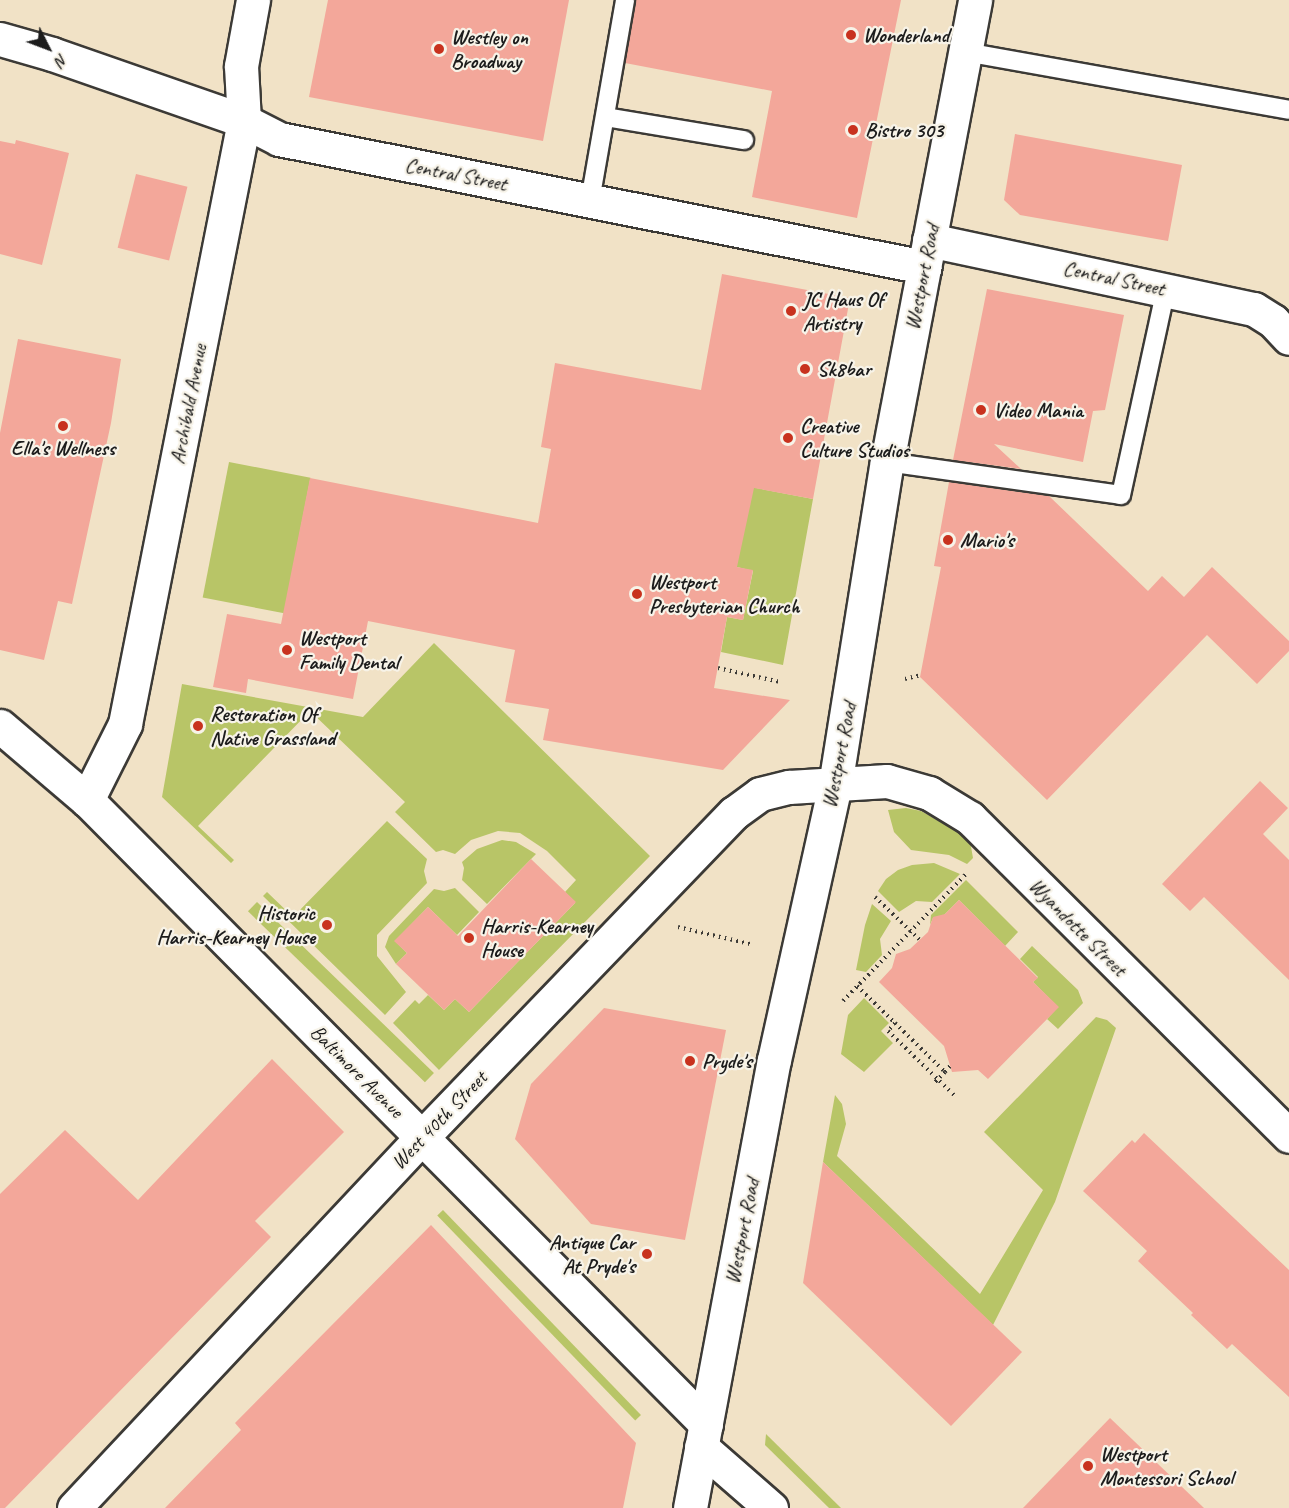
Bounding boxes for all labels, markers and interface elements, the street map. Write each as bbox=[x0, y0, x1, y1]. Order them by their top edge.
north arrow bbox=[18, 18, 78, 78]
place label: Wonderland bbox=[863, 22, 949, 48]
place label: Westley on Broadway bbox=[451, 24, 528, 74]
marker: Wonderland bbox=[844, 28, 858, 42]
marker: Westley on Broadway bbox=[432, 42, 446, 56]
text: N bbox=[51, 50, 72, 70]
place label: Bistro 303 bbox=[865, 117, 943, 143]
marker: Bistro 303 bbox=[846, 123, 860, 137]
street label: Central Street bbox=[403, 152, 509, 196]
street label: Westport Road bbox=[899, 222, 945, 332]
street label: Central Street bbox=[1061, 255, 1167, 301]
place label: JC Haus Of Artistry bbox=[803, 286, 884, 336]
marker: JC Haus Of Artistry bbox=[784, 304, 798, 318]
street label: Archibald Avenue bbox=[164, 342, 212, 466]
place label: Sk8bar bbox=[817, 356, 871, 382]
marker: Sk8bar bbox=[798, 362, 812, 376]
place label: Video Mania bbox=[993, 397, 1083, 423]
marker: Video Mania bbox=[974, 403, 988, 417]
place label: Creative Culture Studios bbox=[800, 413, 909, 463]
marker: Ella's Wellness bbox=[56, 419, 70, 433]
marker: Creative Culture Studios bbox=[781, 431, 795, 445]
place label: Ella's Wellness bbox=[11, 435, 115, 461]
place label: Mario's bbox=[960, 527, 1014, 553]
marker: Mario's bbox=[941, 533, 955, 547]
place label: Westport Presbyterian Church bbox=[649, 569, 800, 619]
marker: Westport Presbyterian Church bbox=[630, 587, 644, 601]
place label: Westport Family Dental bbox=[299, 625, 398, 675]
marker: Westport Family Dental bbox=[280, 643, 294, 657]
street label: Westport Road bbox=[816, 700, 862, 810]
place label: Restoration Of Native Grassland bbox=[210, 701, 335, 751]
marker: Restoration Of Native Grassland bbox=[191, 719, 205, 733]
street label: Wyandotte Street bbox=[1024, 873, 1132, 981]
place label: Historic Harris-Kearney House bbox=[156, 900, 315, 950]
place label: Harris-Kearney House bbox=[481, 913, 593, 963]
marker: Historic Harris-Kearney House bbox=[320, 918, 334, 932]
marker: Harris-Kearney House bbox=[462, 931, 476, 945]
street label: Baltimore Avenue bbox=[305, 1019, 409, 1123]
place label: Pryde's bbox=[702, 1048, 752, 1074]
marker: Pryde's bbox=[683, 1054, 697, 1068]
street label: West 40th Street bbox=[386, 1065, 492, 1175]
street label: Westport Road bbox=[719, 1176, 765, 1286]
place label: Antique Car At Pryde's bbox=[549, 1229, 635, 1279]
marker: Antique Car At Pryde's bbox=[640, 1247, 654, 1261]
place label: Westport Montessori School bbox=[1100, 1441, 1232, 1491]
marker: Westport Montessori School bbox=[1081, 1459, 1095, 1473]

